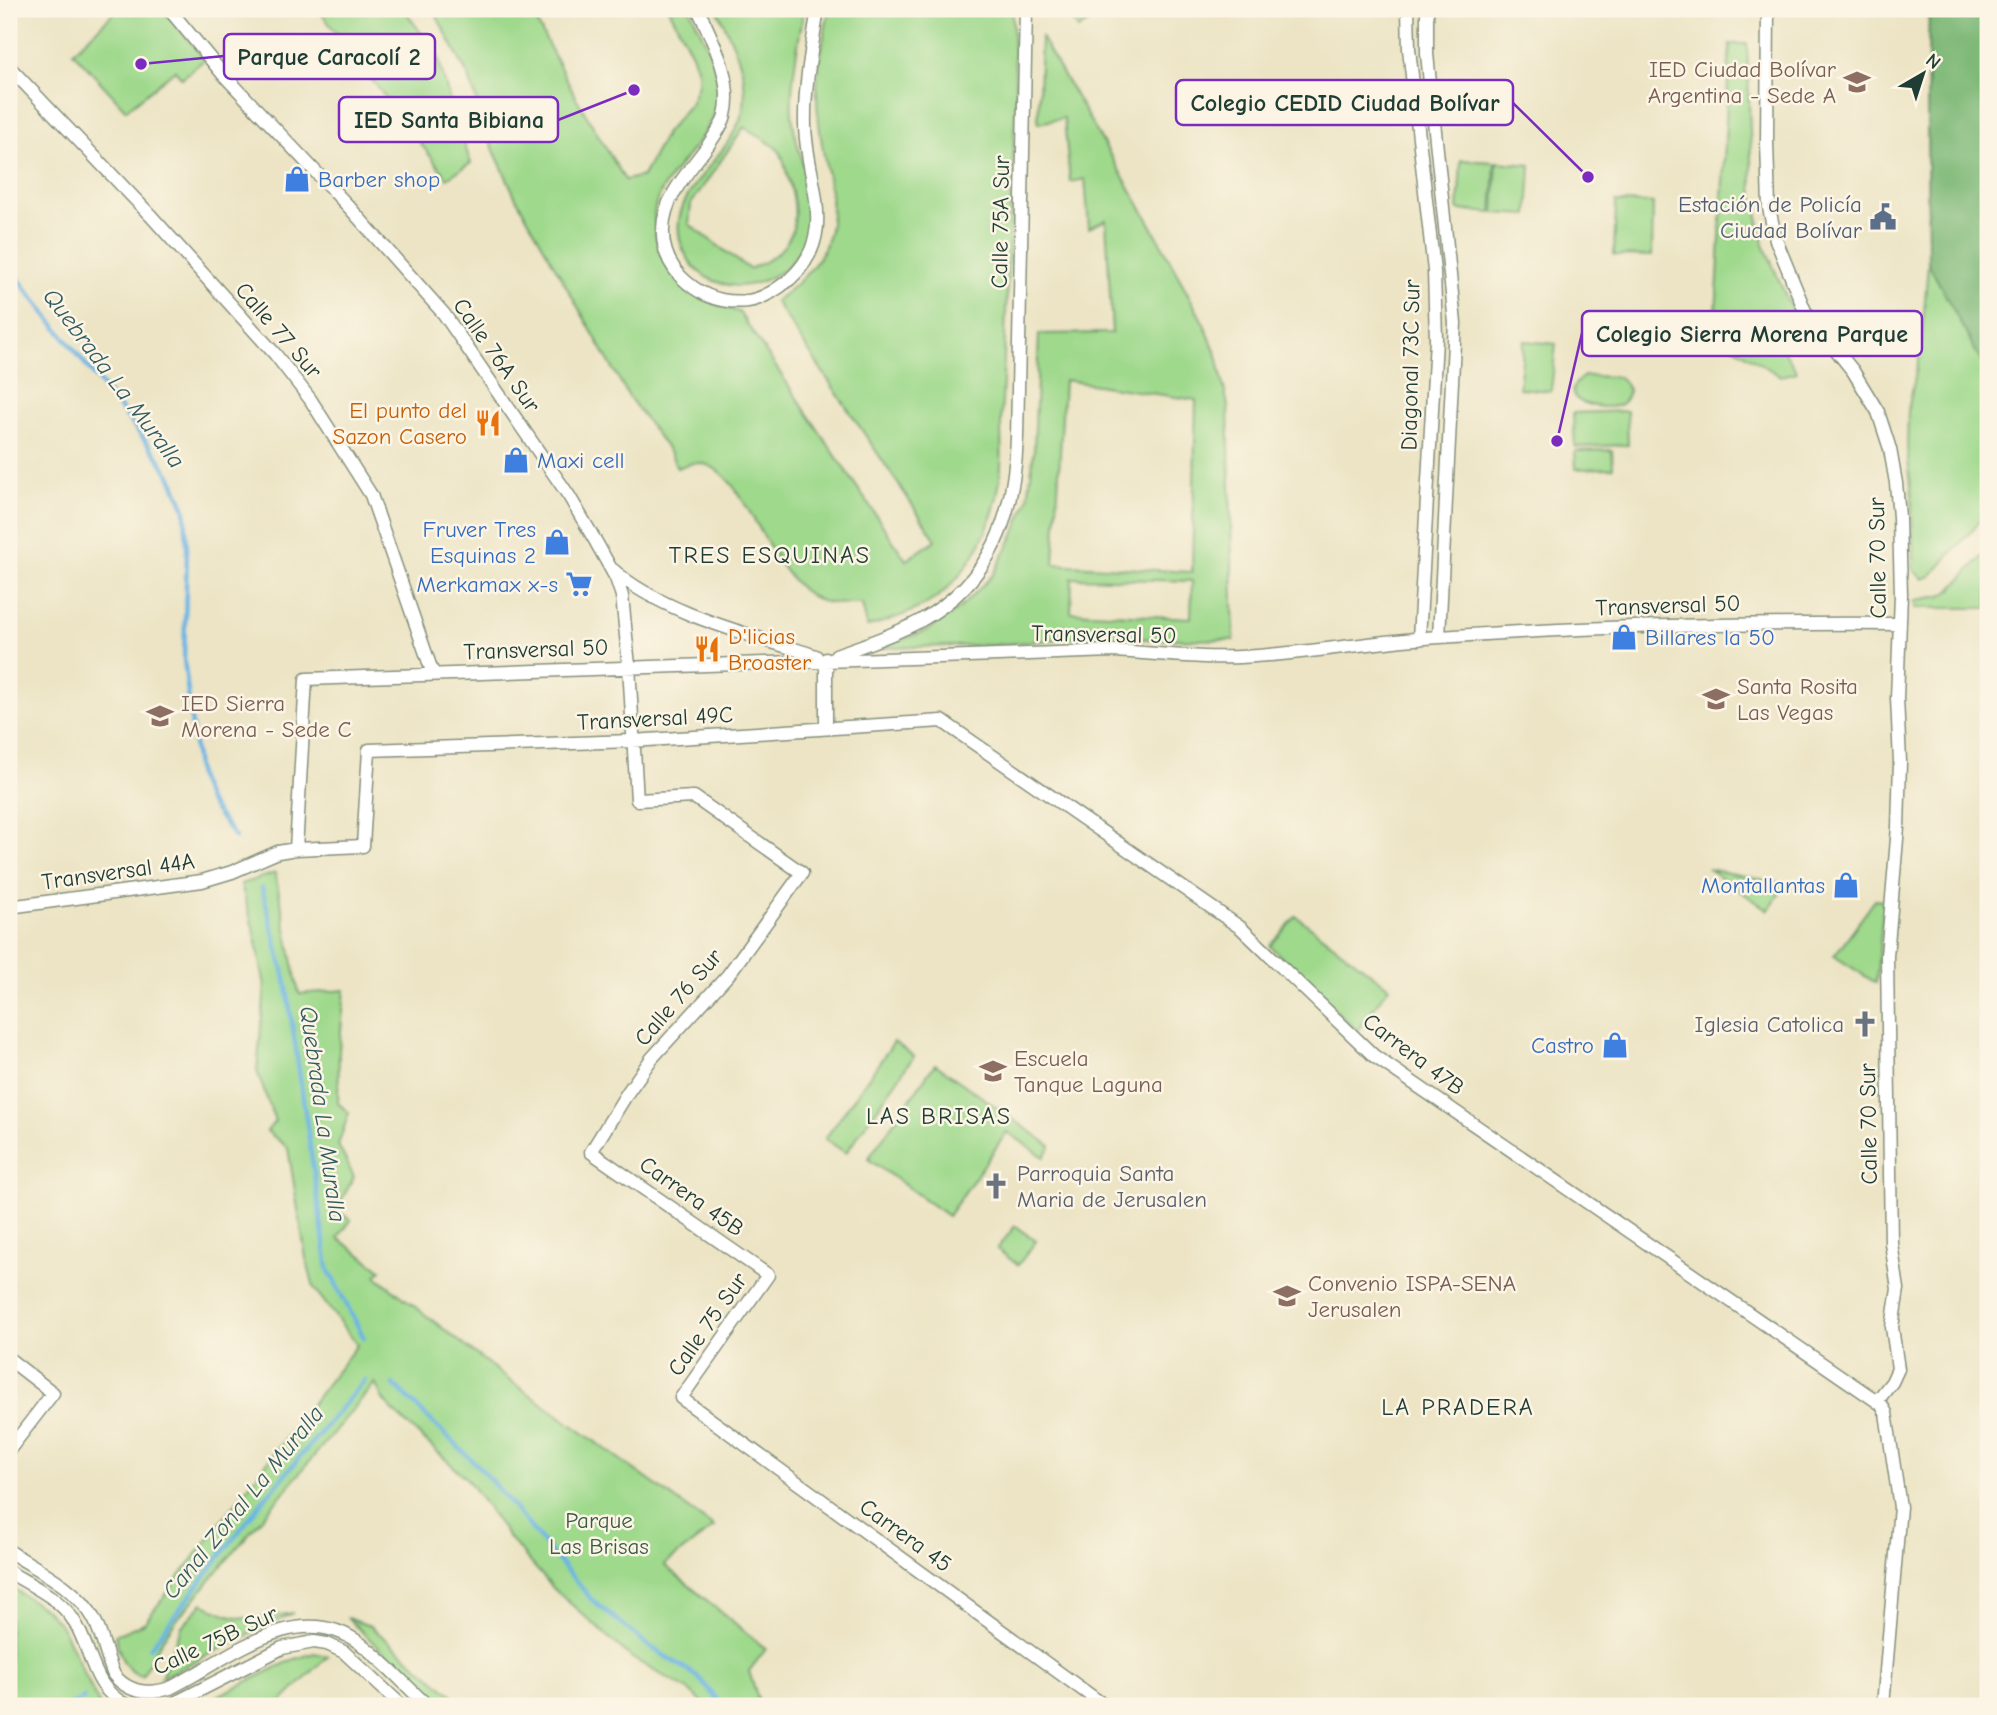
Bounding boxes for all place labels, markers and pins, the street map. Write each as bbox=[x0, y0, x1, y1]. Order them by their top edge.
callout: Parque Caracolí 2 bbox=[224, 34, 435, 79]
place label: IED Ciudad Bolívar Argentina - Sede A bbox=[1648, 56, 1837, 109]
school or university icon: IED Ciudad Bolívar Argentina - Sede A bbox=[1842, 67, 1872, 97]
callout: Colegio CEDID Ciudad Bolívar bbox=[1176, 80, 1513, 125]
callout: IED Santa Bibiana bbox=[339, 97, 558, 142]
shop icon: Barber shop bbox=[282, 164, 312, 194]
place label: Barber shop bbox=[318, 166, 440, 193]
place label: Estación de Policía Ciudad Bolívar bbox=[1678, 191, 1863, 244]
public building icon: Estación de Policía Ciudad Bolívar bbox=[1868, 202, 1898, 232]
callout: Colegio Sierra Morena Parque bbox=[1582, 311, 1922, 356]
place label: El punto del Sazon Casero bbox=[332, 397, 467, 450]
restaurant icon: El punto del Sazon Casero bbox=[473, 408, 503, 438]
shop icon: Maxi cell bbox=[501, 445, 531, 475]
place label: Maxi cell bbox=[537, 447, 625, 474]
place label: Fruver Tres Esquinas 2 bbox=[423, 516, 536, 569]
shop icon: Fruver Tres Esquinas 2 bbox=[542, 527, 572, 557]
supermarket icon: Merkamax x-s bbox=[564, 569, 594, 599]
place label: Merkamax x-s bbox=[416, 571, 558, 598]
shop icon: Billares la 50 bbox=[1609, 622, 1639, 652]
place label: D'licias Broaster bbox=[728, 623, 812, 676]
place label: Billares la 50 bbox=[1645, 624, 1775, 651]
restaurant icon: D'licias Broaster bbox=[692, 634, 722, 664]
place label: Santa Rosita Las Vegas bbox=[1737, 673, 1858, 726]
school or university icon: Santa Rosita Las Vegas bbox=[1701, 684, 1731, 714]
place label: IED Sierra Morena - Sede C bbox=[181, 690, 352, 743]
school or university icon: IED Sierra Morena - Sede C bbox=[145, 701, 175, 731]
shop icon: Montallantas bbox=[1831, 870, 1861, 900]
place label: Montallantas bbox=[1701, 872, 1825, 899]
church icon: Iglesia Catolica bbox=[1850, 1009, 1880, 1039]
place label: Iglesia Catolica bbox=[1695, 1011, 1844, 1038]
shop icon: Castro bbox=[1600, 1030, 1630, 1060]
place label: Castro bbox=[1531, 1032, 1594, 1059]
place label: Escuela Tanque Laguna bbox=[1014, 1045, 1163, 1098]
school or university icon: Escuela Tanque Laguna bbox=[978, 1056, 1008, 1086]
place label: Parroquia Santa Maria de Jerusalen bbox=[1017, 1160, 1207, 1213]
church icon: Parroquia Santa Maria de Jerusalen bbox=[981, 1171, 1011, 1201]
place label: Convenio ISPA-SENA Jerusalen bbox=[1308, 1270, 1516, 1323]
school or university icon: Convenio ISPA-SENA Jerusalen bbox=[1272, 1281, 1302, 1311]

